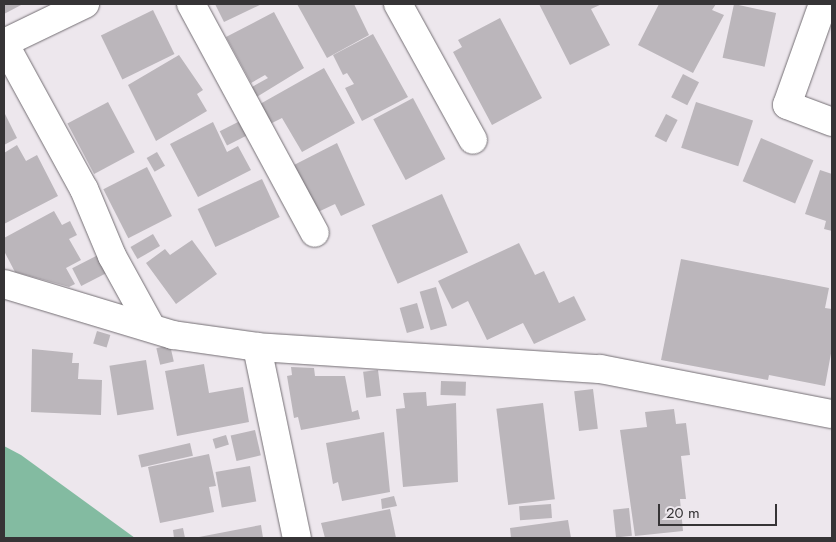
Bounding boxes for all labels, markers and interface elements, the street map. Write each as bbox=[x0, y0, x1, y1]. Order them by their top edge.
scale bar bbox=[661, 494, 780, 526]
text: 20 m bbox=[666, 502, 700, 524]

